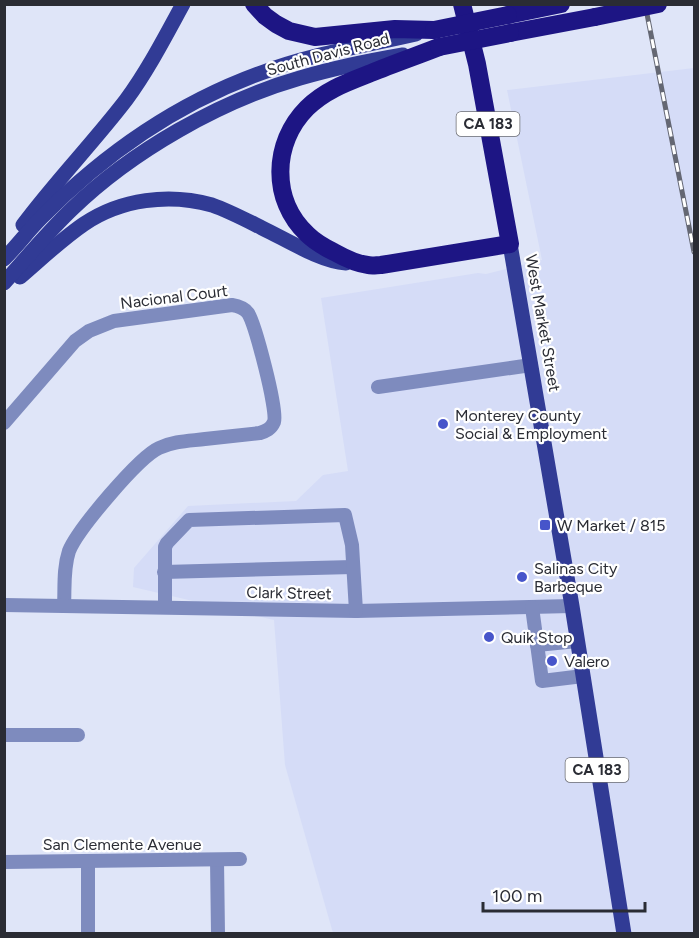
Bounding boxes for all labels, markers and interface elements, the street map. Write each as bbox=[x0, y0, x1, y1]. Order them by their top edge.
street label: South Davis Road bbox=[265, 28, 391, 80]
road number: CA 183 bbox=[456, 112, 520, 136]
street label: West Market Street bbox=[522, 253, 564, 393]
street label: Nacional Court bbox=[119, 281, 229, 313]
place label: Monterey County Social & Employment bbox=[455, 406, 607, 443]
marker: Monterey County Social & Employment bbox=[436, 417, 450, 431]
place label: W Market / 815 bbox=[557, 516, 666, 535]
marker: W Market / 815 bbox=[538, 518, 552, 532]
place label: Salinas City Barbeque bbox=[534, 559, 618, 596]
marker: Salinas City Barbeque bbox=[515, 570, 529, 584]
street label: Clark Street bbox=[246, 583, 332, 603]
place label: Quik Stop bbox=[501, 628, 572, 647]
marker: Quik Stop bbox=[482, 630, 496, 644]
place label: Valero bbox=[564, 652, 610, 671]
marker: Valero bbox=[545, 654, 559, 668]
road number: CA 183 bbox=[566, 758, 628, 782]
street label: San Clemente Avenue bbox=[43, 835, 202, 854]
scale bar bbox=[483, 875, 645, 913]
text: 100 m bbox=[492, 885, 542, 907]

